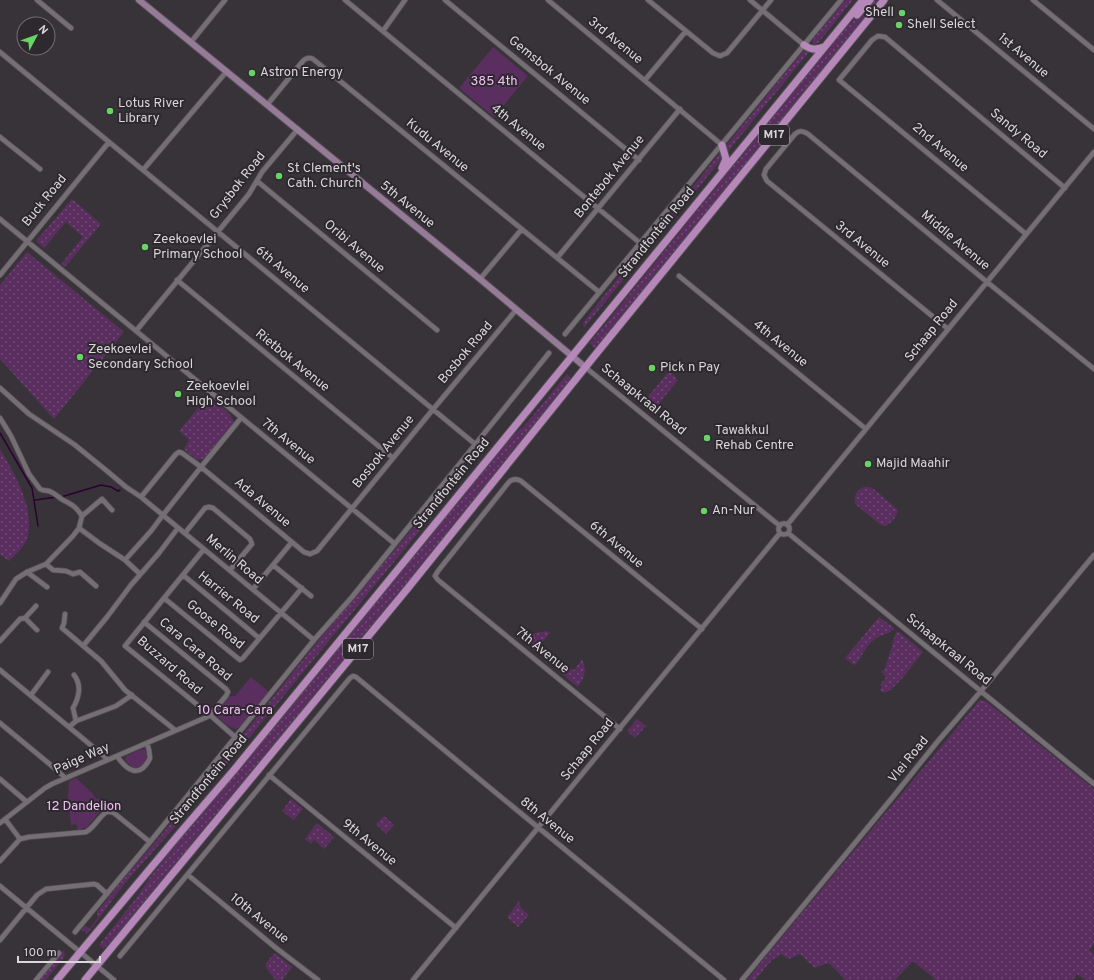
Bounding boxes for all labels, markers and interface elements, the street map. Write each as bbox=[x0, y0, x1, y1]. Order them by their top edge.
place label: Shell bbox=[865, 5, 894, 21]
marker: Shell bbox=[897, 8, 907, 18]
street label: 3rd Avenue bbox=[584, 14, 646, 68]
north arrow bbox=[16, 16, 56, 56]
place label: Shell Select bbox=[907, 17, 976, 33]
marker: Shell Select bbox=[894, 20, 904, 30]
text: N bbox=[35, 23, 51, 38]
street label: 1st Avenue bbox=[994, 30, 1052, 82]
street label: Gemsbok Avenue bbox=[505, 33, 593, 109]
place label: Astron Energy bbox=[260, 65, 343, 81]
marker: Astron Energy bbox=[247, 68, 257, 78]
park label: 385 4th bbox=[471, 74, 517, 90]
place label: Lotus River Library bbox=[118, 96, 184, 127]
street label: 4th Avenue bbox=[487, 101, 549, 155]
street label: Sandy Road bbox=[986, 105, 1050, 163]
marker: Lotus River Library bbox=[105, 106, 115, 116]
street label: Kudu Avenue bbox=[402, 116, 472, 176]
street label: 2nd Avenue bbox=[909, 120, 971, 176]
road number: M17 bbox=[759, 125, 789, 145]
street label: Bontebok Avenue bbox=[572, 132, 648, 222]
street label: Grysbok Road bbox=[207, 149, 269, 223]
place label: St Clement's Cath. Church bbox=[287, 161, 362, 192]
marker: St Clement's Cath. Church bbox=[274, 171, 284, 181]
street label: Buck Road bbox=[19, 172, 71, 230]
street label: 5th Avenue bbox=[376, 178, 438, 232]
street label: Strandfontein Road bbox=[615, 184, 699, 282]
street label: Middle Avenue bbox=[917, 208, 993, 274]
street label: Oribi Avenue bbox=[320, 217, 388, 277]
street label: 3rd Avenue bbox=[831, 218, 893, 272]
place label: Zeekoevlei Primary School bbox=[153, 232, 242, 263]
marker: Zeekoevlei Primary School bbox=[140, 242, 150, 252]
street label: 6th Avenue bbox=[252, 243, 312, 297]
street label: Schaap Road bbox=[902, 296, 962, 366]
street label: 4th Avenue bbox=[749, 317, 811, 371]
street label: Bosbok Road bbox=[435, 318, 497, 388]
street label: Rietbok Avenue bbox=[252, 326, 332, 396]
place label: Zeekoevlei Secondary School bbox=[88, 342, 193, 373]
marker: Zeekoevlei Secondary School bbox=[75, 352, 85, 362]
place label: Pick n Pay bbox=[660, 360, 720, 376]
street label: Schaapkraal Road bbox=[597, 361, 689, 439]
marker: Pick n Pay bbox=[647, 363, 657, 373]
place label: Zeekoevlei High School bbox=[186, 379, 256, 410]
marker: Zeekoevlei High School bbox=[173, 389, 183, 399]
street label: Bosbok Avenue bbox=[350, 412, 418, 492]
street label: 7th Avenue bbox=[258, 416, 318, 468]
place label: Tawakkul Rehab Centre bbox=[715, 423, 794, 454]
marker: Tawakkul Rehab Centre bbox=[702, 433, 712, 443]
street label: Strandfontein Road bbox=[410, 435, 494, 533]
place label: Majid Maahir bbox=[876, 456, 950, 472]
marker: Majid Maahir bbox=[863, 459, 873, 469]
street label: Ada Avenue bbox=[230, 475, 294, 531]
place label: An-Nur bbox=[712, 503, 755, 519]
marker: An-Nur bbox=[699, 506, 709, 516]
street label: 6th Avenue bbox=[586, 518, 646, 572]
street label: Merlin Road bbox=[202, 531, 266, 589]
street label: Harrier Road bbox=[194, 568, 262, 628]
street label: Goose Road bbox=[183, 597, 247, 653]
street label: Schaapkraal Road bbox=[902, 611, 994, 689]
street label: Cara Cara Road bbox=[155, 615, 235, 685]
street label: 7th Avenue bbox=[512, 625, 572, 677]
street label: Buzzard Road bbox=[133, 633, 205, 699]
road number: M17 bbox=[343, 639, 373, 659]
park label: 10 Cara-Cara bbox=[197, 703, 273, 719]
street label: Schaap Road bbox=[558, 715, 618, 785]
street label: Strandfontein Road bbox=[167, 732, 251, 828]
street label: Vlei Road bbox=[885, 733, 933, 787]
street label: Paige Way bbox=[52, 740, 112, 778]
street label: 8th Avenue bbox=[516, 794, 578, 848]
park label: 12 Dandelion bbox=[47, 799, 121, 815]
street label: 9th Avenue bbox=[338, 816, 400, 870]
street label: 10th Avenue bbox=[226, 890, 292, 948]
scale bar bbox=[18, 938, 100, 964]
text: 100 m bbox=[24, 945, 57, 961]

